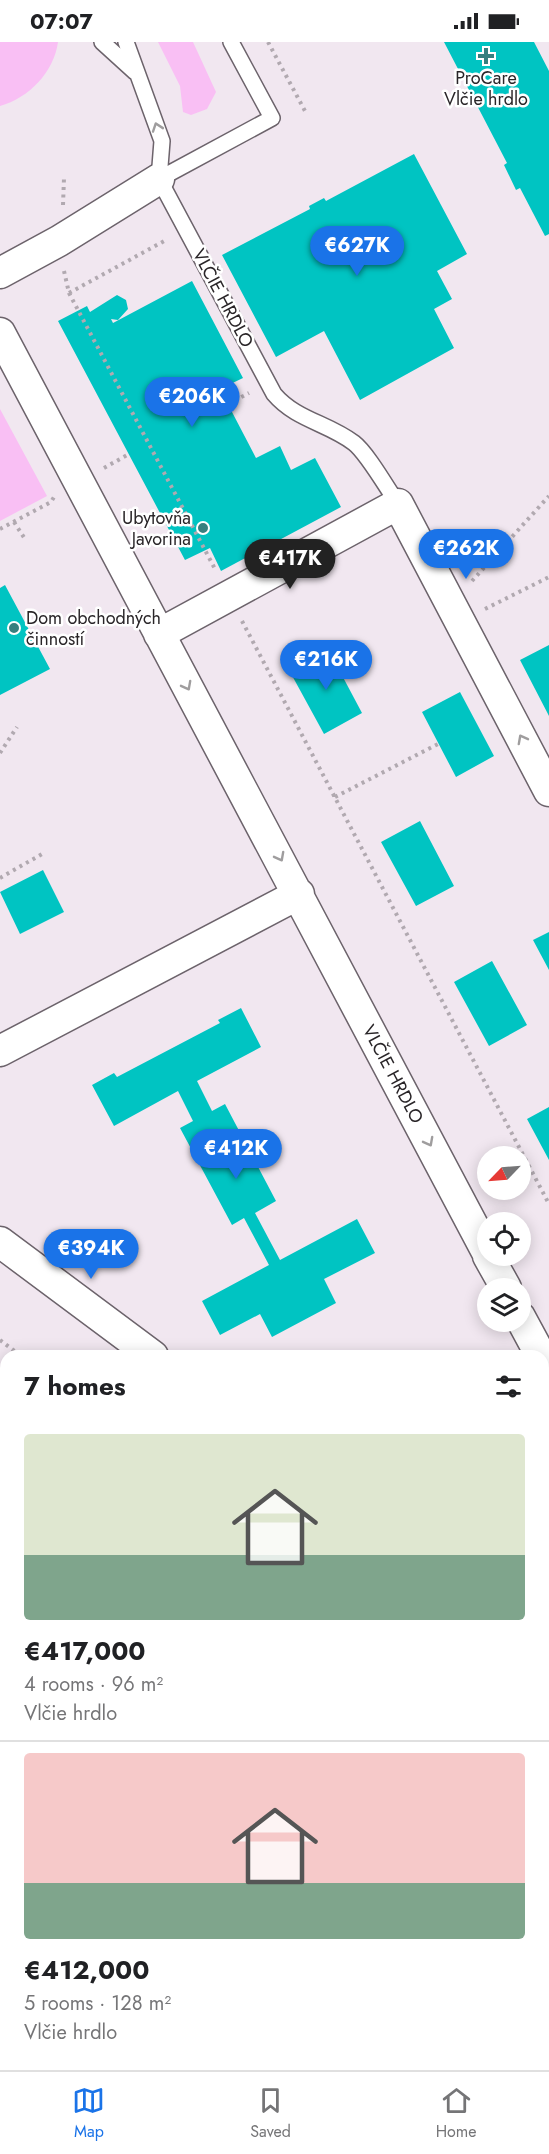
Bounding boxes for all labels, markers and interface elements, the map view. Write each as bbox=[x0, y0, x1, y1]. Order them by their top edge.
text: 07:07 bbox=[30, 5, 93, 37]
marker: ProCare Vlčie hrdlo bbox=[477, 47, 495, 65]
place label: ProCare Vlčie hrdlo bbox=[444, 65, 528, 112]
one-way arrow bbox=[151, 122, 164, 133]
pin: €627K bbox=[315, 226, 399, 277]
text: €627K bbox=[324, 231, 390, 260]
street label: VLČIE HRDLO bbox=[186, 244, 260, 352]
pin: €206K bbox=[150, 377, 234, 428]
text: €206K bbox=[159, 382, 225, 411]
place label: Ubytovňa Javorina bbox=[122, 505, 191, 552]
marker: Ubytovňa Javorina bbox=[196, 521, 210, 535]
pin: €262K bbox=[424, 529, 508, 580]
text: €262K bbox=[433, 534, 499, 563]
pin: €417K bbox=[248, 539, 332, 590]
text: €417K bbox=[258, 544, 322, 573]
place label: Dom obchodných činností bbox=[26, 605, 161, 652]
marker: Dom obchodných činností bbox=[7, 621, 21, 635]
pin: €216K bbox=[284, 640, 368, 691]
text: €216K bbox=[294, 645, 358, 674]
one-way arrow bbox=[180, 679, 191, 690]
one-way arrow bbox=[518, 735, 529, 746]
one-way arrow bbox=[272, 851, 284, 862]
street label: VLČIE HRDLO bbox=[356, 1020, 430, 1128]
pin: €412K bbox=[194, 1129, 278, 1180]
text: €412K bbox=[204, 1134, 268, 1163]
one-way arrow bbox=[421, 1135, 433, 1146]
north arrow bbox=[477, 1146, 531, 1200]
map controls bbox=[477, 1146, 531, 1332]
button: locate bbox=[477, 1212, 531, 1266]
pin: €394K bbox=[49, 1229, 133, 1280]
text: €394K bbox=[58, 1234, 124, 1263]
button: layers bbox=[477, 1278, 531, 1332]
text: 7 homes bbox=[24, 1367, 126, 1405]
icon: filters bbox=[492, 1370, 525, 1403]
icon: home bbox=[221, 1473, 329, 1581]
text: €417,000 bbox=[24, 1632, 146, 1670]
text: 4 rooms · 96 m² bbox=[24, 1670, 163, 1699]
text: Vlčie hrdlo bbox=[24, 1699, 117, 1728]
icon: home bbox=[221, 1792, 329, 1900]
text: €412,000 bbox=[24, 1951, 150, 1989]
text: 5 rooms · 128 m² bbox=[24, 1989, 171, 2018]
text: Vlčie hrdlo bbox=[24, 2018, 117, 2047]
tab: Map bbox=[72, 2084, 105, 2143]
tab: Saved bbox=[250, 2084, 291, 2143]
tab: Home bbox=[436, 2084, 477, 2143]

